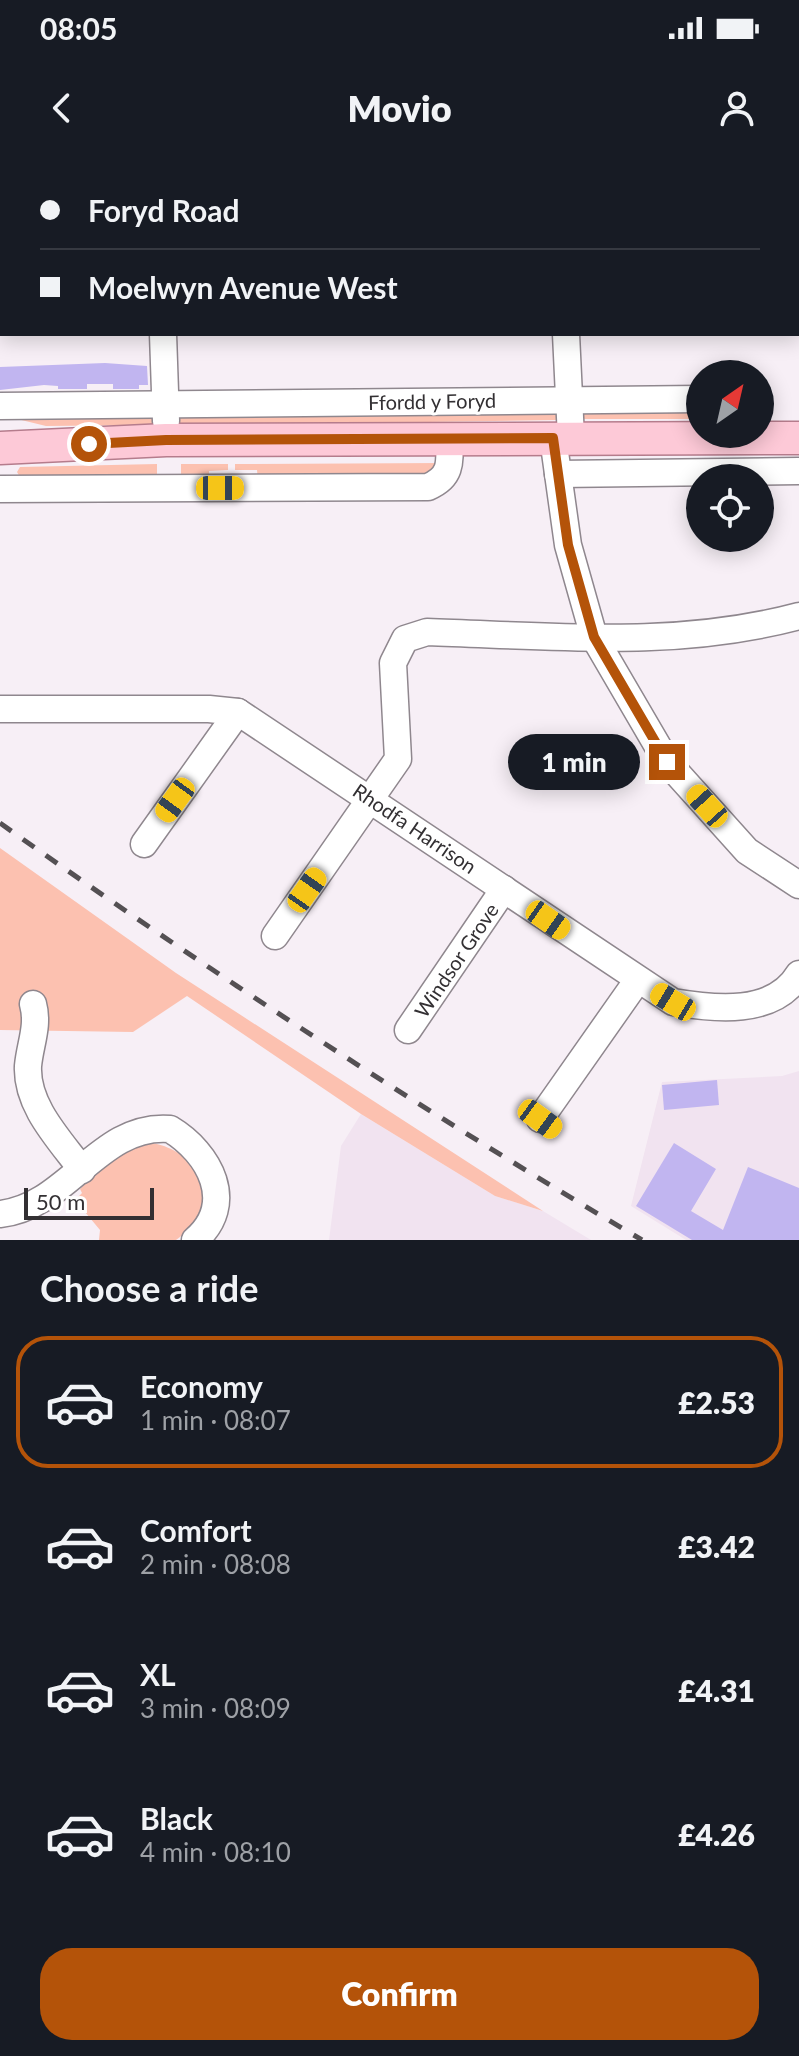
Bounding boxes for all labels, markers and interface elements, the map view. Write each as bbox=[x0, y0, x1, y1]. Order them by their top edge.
text: 08:05 bbox=[40, 10, 117, 46]
icon: back bbox=[40, 86, 84, 130]
text: Movio bbox=[347, 86, 452, 130]
icon: person bbox=[715, 86, 759, 130]
text: Foryd Road bbox=[88, 192, 240, 228]
text: Moelwyn Avenue West bbox=[88, 269, 398, 305]
north arrow bbox=[686, 360, 774, 448]
map controls bbox=[686, 360, 774, 552]
street label: Ffordd y Foryd bbox=[368, 388, 496, 414]
route start bbox=[71, 426, 107, 462]
button: locate bbox=[686, 464, 774, 552]
car bbox=[196, 476, 244, 500]
callout: 1 min bbox=[507, 734, 639, 790]
route end bbox=[649, 744, 685, 780]
text: 1 min bbox=[542, 746, 606, 778]
car bbox=[151, 774, 199, 826]
street label: Rhodfa Harrison bbox=[349, 778, 481, 878]
car bbox=[682, 780, 732, 832]
car bbox=[283, 863, 331, 917]
car bbox=[521, 896, 575, 944]
street label: Windsor Grove bbox=[409, 898, 503, 1022]
car bbox=[646, 979, 700, 1025]
car bbox=[514, 1095, 566, 1143]
scale bar bbox=[24, 1184, 154, 1220]
text: 50 m bbox=[36, 1188, 85, 1215]
text: Choose a ride bbox=[40, 1266, 259, 1310]
icon: car bbox=[44, 1366, 116, 1438]
text: Economy bbox=[140, 1368, 263, 1404]
text: £2.53 bbox=[678, 1384, 755, 1420]
text: 1 min · 08:07 bbox=[140, 1404, 291, 1436]
icon: car bbox=[44, 1510, 116, 1582]
text: Comfort bbox=[140, 1512, 252, 1548]
text: £3.42 bbox=[678, 1528, 755, 1564]
text: 2 min · 08:08 bbox=[140, 1548, 291, 1580]
icon: car bbox=[44, 1654, 116, 1726]
text: XL bbox=[140, 1656, 176, 1692]
text: £4.31 bbox=[678, 1672, 755, 1708]
text: 3 min · 08:09 bbox=[140, 1692, 291, 1724]
icon: car bbox=[44, 1798, 116, 1870]
text: Black bbox=[140, 1800, 213, 1836]
text: £4.26 bbox=[678, 1816, 755, 1852]
text: 4 min · 08:10 bbox=[140, 1836, 291, 1868]
button: Confirm bbox=[40, 1948, 759, 2040]

